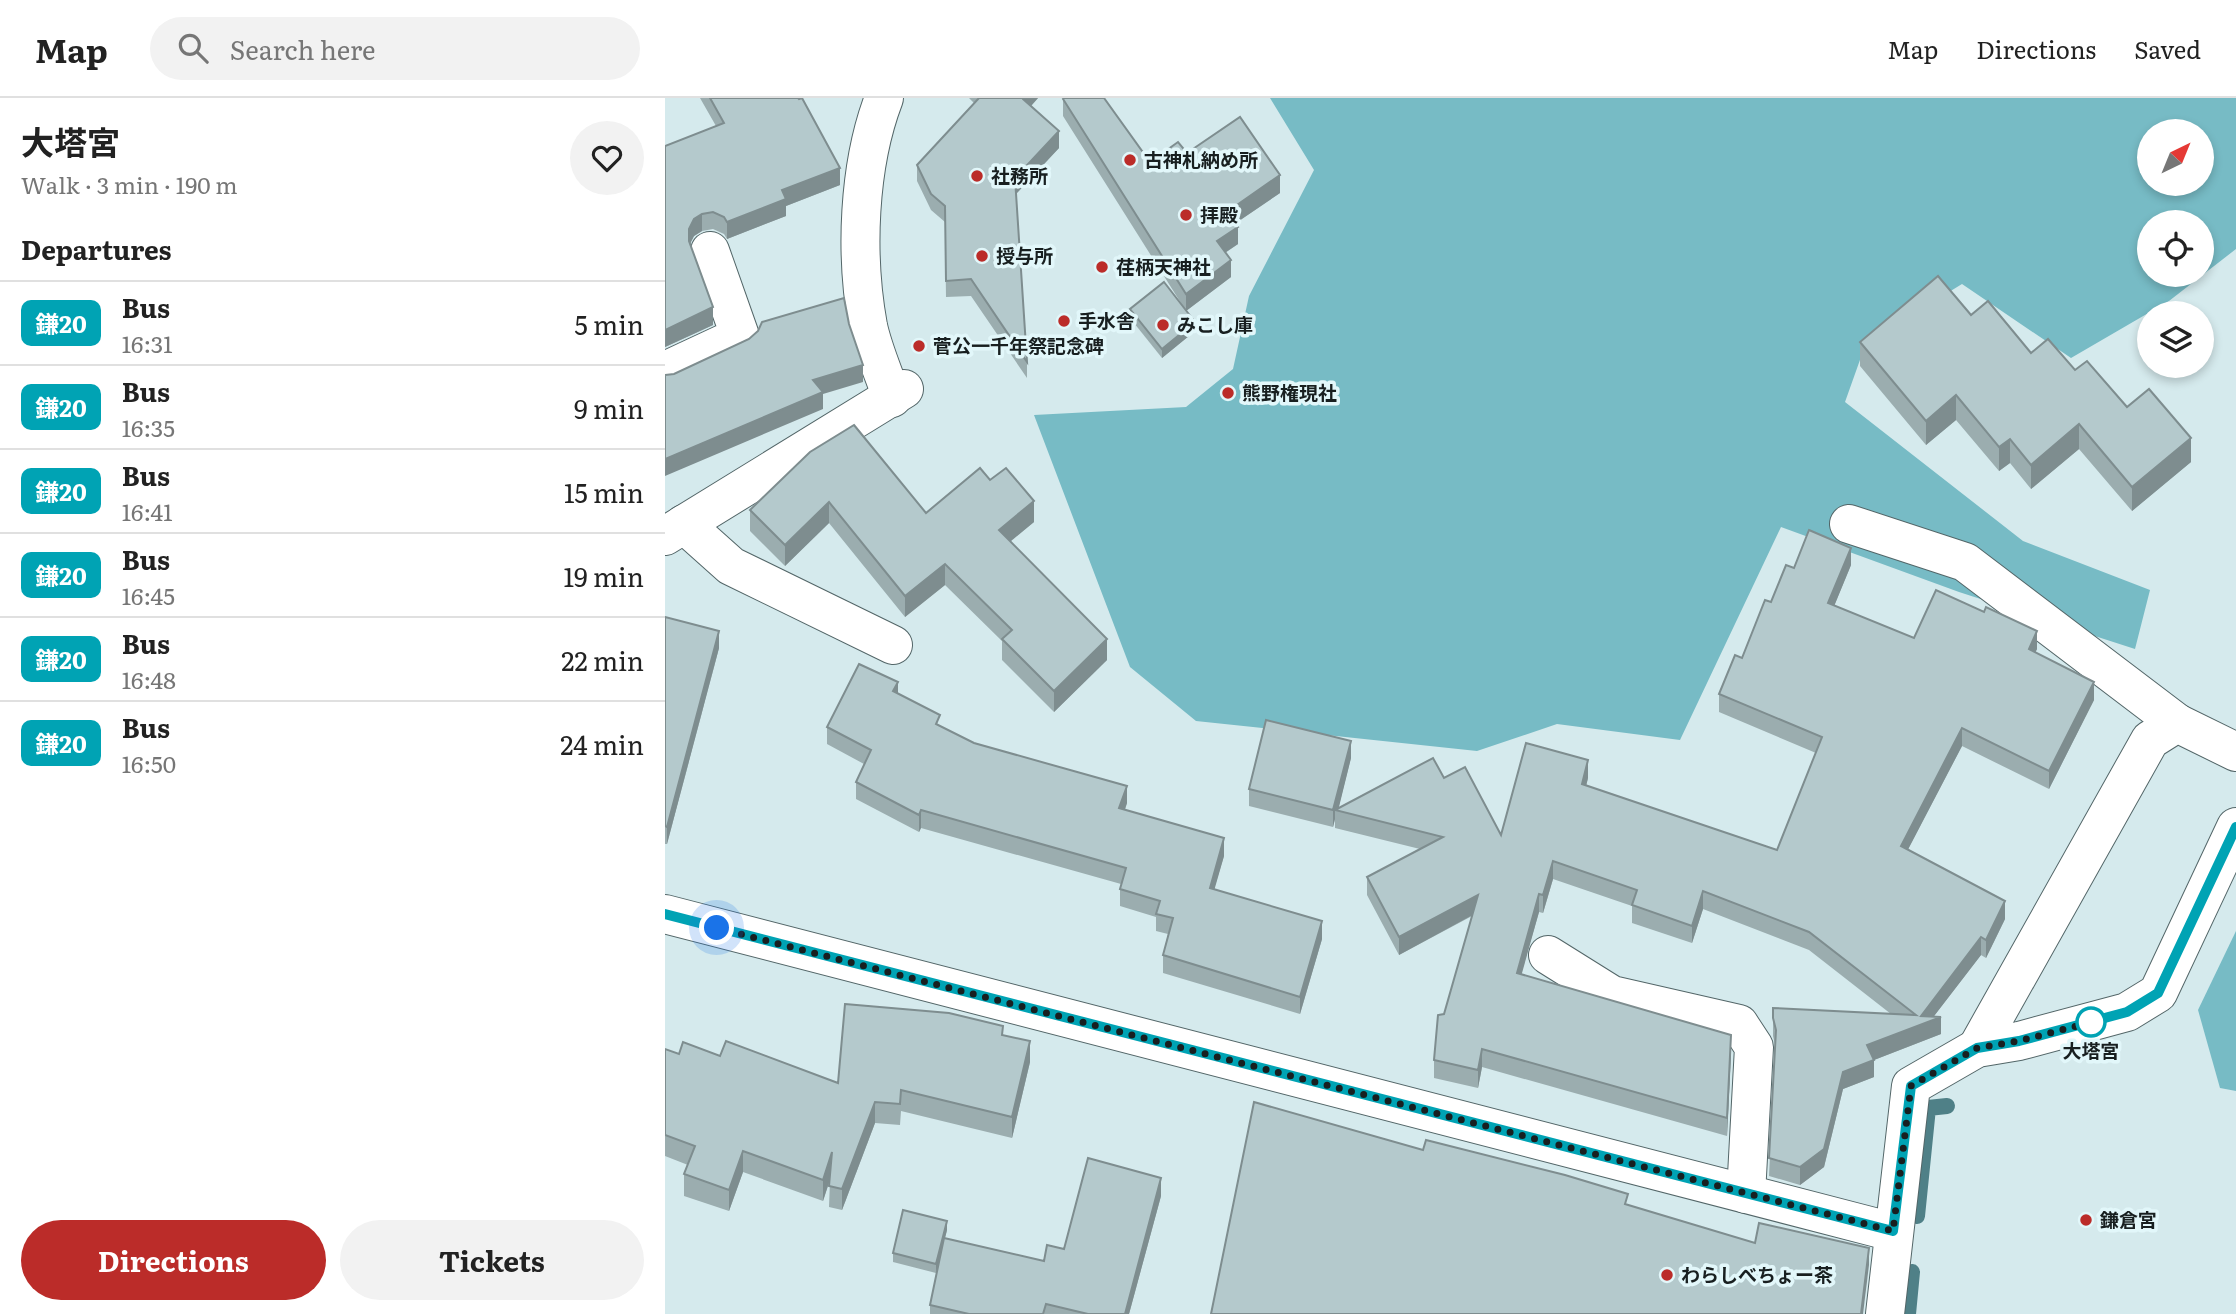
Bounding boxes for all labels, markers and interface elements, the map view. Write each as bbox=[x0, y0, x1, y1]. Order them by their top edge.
search box bbox=[150, 17, 640, 80]
text: Map bbox=[35, 24, 108, 73]
icon: search bbox=[174, 29, 212, 67]
text: Search here bbox=[230, 29, 376, 68]
text: Map bbox=[1887, 31, 1938, 66]
text: Directions bbox=[1976, 31, 2096, 66]
text: Saved bbox=[2134, 31, 2201, 66]
text: 大塔宮 bbox=[21, 116, 120, 165]
north arrow bbox=[2137, 119, 2214, 196]
map controls bbox=[2137, 119, 2214, 378]
button: heart bbox=[570, 121, 644, 195]
place label: 古神札納め所 bbox=[1144, 145, 1258, 173]
marker: 古神札納め所 bbox=[1122, 152, 1138, 168]
place label: 社務所 bbox=[991, 161, 1048, 189]
text: Walk · 3 min · 190 m bbox=[21, 167, 237, 201]
marker: 社務所 bbox=[969, 168, 985, 184]
place label: 拝殿 bbox=[1200, 200, 1238, 228]
marker: 拝殿 bbox=[1178, 207, 1194, 223]
button: locate bbox=[2137, 210, 2214, 287]
text: Departures bbox=[21, 229, 172, 268]
place label: 授与所 bbox=[996, 241, 1053, 269]
marker: 授与所 bbox=[974, 248, 990, 264]
place label: 荏柄天神社 bbox=[1116, 252, 1211, 280]
marker: 荏柄天神社 bbox=[1094, 259, 1110, 275]
text: Bus bbox=[122, 287, 170, 326]
button: layers bbox=[2137, 301, 2214, 378]
text: 5 min bbox=[575, 304, 644, 343]
text: 鎌20 bbox=[35, 305, 87, 340]
place label: 手水舎 bbox=[1078, 306, 1135, 334]
place label: みこし庫 bbox=[1177, 310, 1253, 338]
marker: 手水舎 bbox=[1056, 313, 1072, 329]
marker: みこし庫 bbox=[1155, 317, 1171, 333]
text: 16:31 bbox=[122, 326, 173, 360]
place label: 菅公一千年祭記念碑 bbox=[933, 331, 1104, 359]
marker: 菅公一千年祭記念碑 bbox=[911, 338, 927, 354]
text: Bus bbox=[122, 371, 170, 410]
place label: 熊野権現社 bbox=[1242, 378, 1337, 406]
marker: 熊野権現社 bbox=[1220, 385, 1236, 401]
text: 9 min bbox=[574, 388, 644, 427]
text: 鎌20 bbox=[35, 389, 87, 424]
text: 16:35 bbox=[122, 410, 175, 444]
text: Bus bbox=[122, 455, 170, 494]
text: 15 min bbox=[564, 472, 644, 511]
text: 鎌20 bbox=[35, 473, 87, 508]
text: 16:41 bbox=[122, 494, 173, 528]
text: Bus bbox=[122, 539, 170, 578]
text: 19 min bbox=[564, 556, 644, 595]
text: 鎌20 bbox=[35, 557, 87, 592]
text: 16:45 bbox=[122, 578, 175, 612]
text: Bus bbox=[122, 623, 170, 662]
text: 22 min bbox=[561, 640, 644, 679]
text: 鎌20 bbox=[35, 641, 87, 676]
text: 16:48 bbox=[122, 662, 176, 696]
text: Bus bbox=[122, 707, 170, 746]
text: 24 min bbox=[560, 724, 644, 763]
text: 鎌20 bbox=[35, 725, 87, 760]
text: 16:50 bbox=[122, 746, 176, 780]
your location bbox=[699, 910, 734, 945]
marker: 大塔宮 bbox=[2076, 1007, 2106, 1037]
place label: 大塔宮 bbox=[2062, 1036, 2120, 1064]
place label: 鎌倉宮 bbox=[2099, 1205, 2157, 1233]
marker: 鎌倉宮 bbox=[2078, 1212, 2094, 1228]
button: Directions bbox=[21, 1220, 326, 1300]
button: Tickets bbox=[340, 1220, 644, 1300]
place label: わらしべちょー茶 bbox=[1681, 1260, 1833, 1288]
marker: わらしべちょー茶 bbox=[1659, 1267, 1675, 1283]

